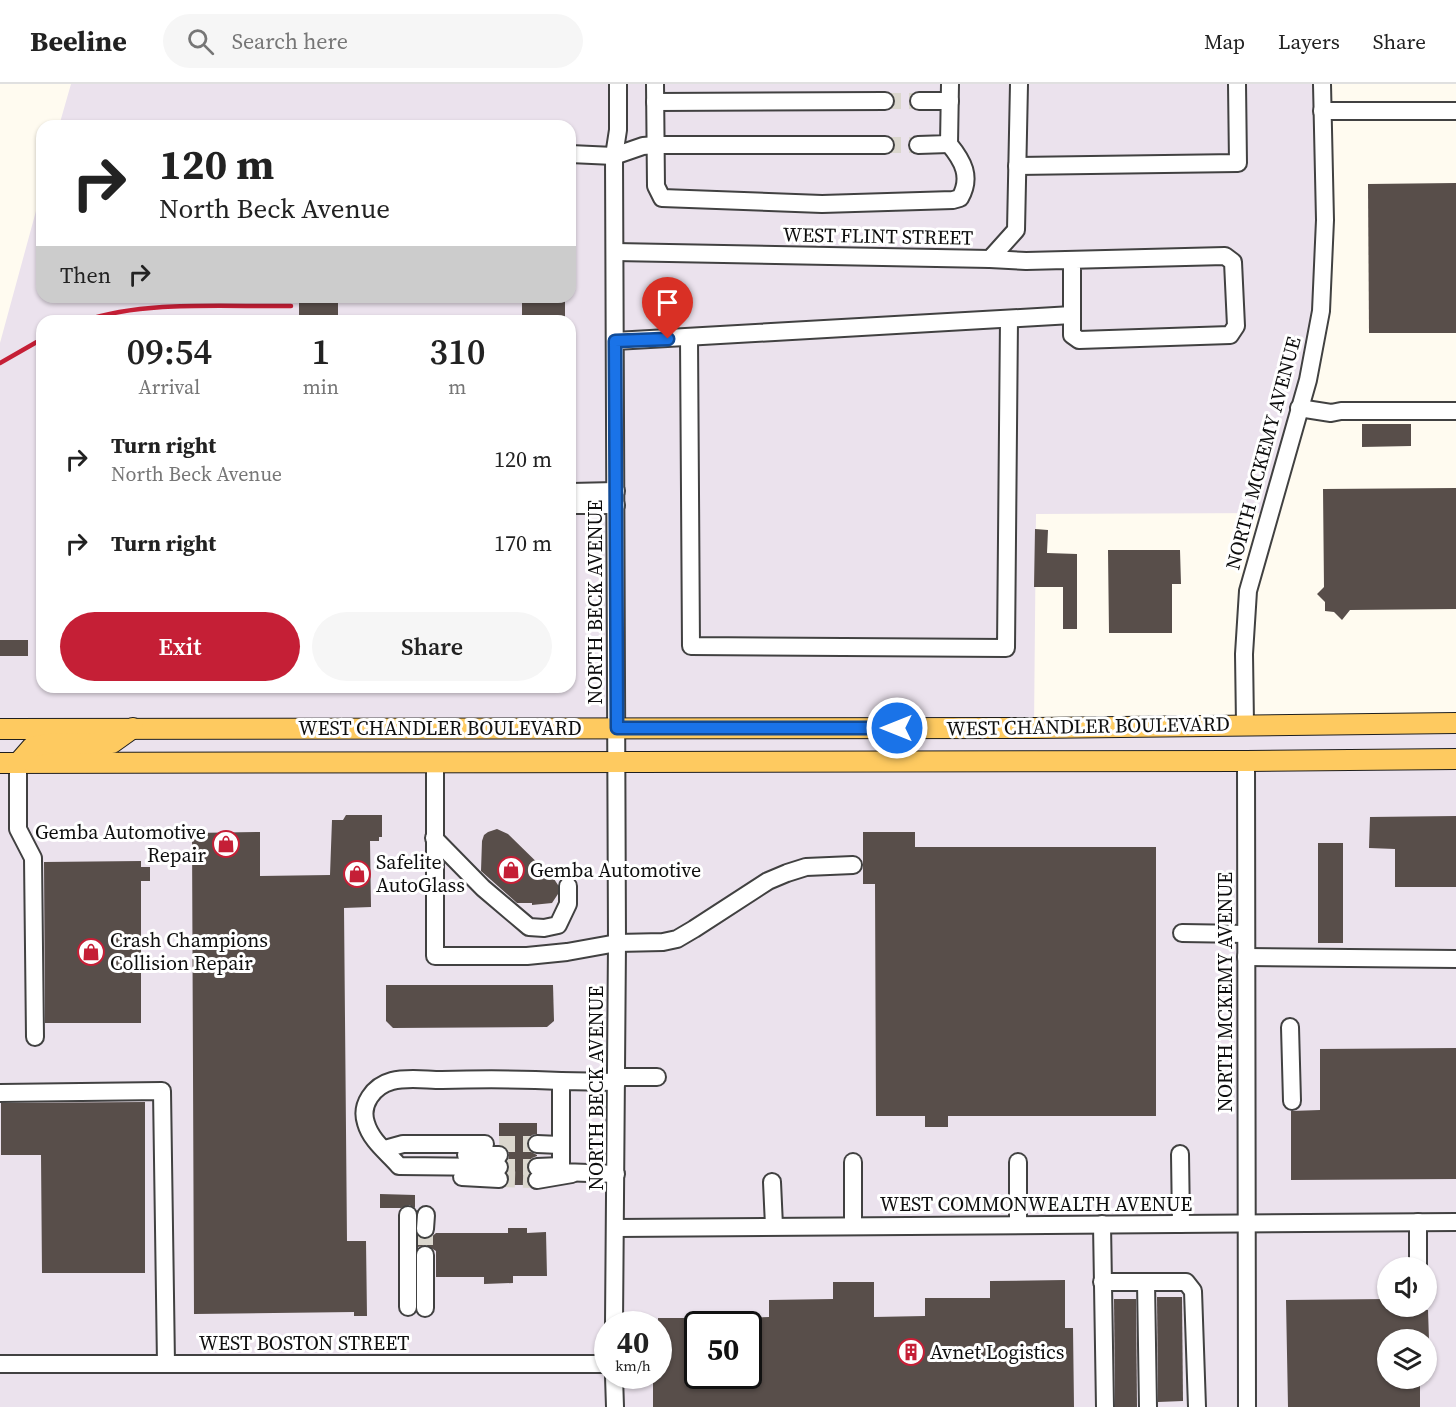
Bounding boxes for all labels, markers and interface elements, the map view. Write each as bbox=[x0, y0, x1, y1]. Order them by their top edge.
search box bbox=[163, 14, 583, 68]
text: Beeline bbox=[30, 22, 127, 60]
icon: search bbox=[184, 25, 217, 58]
text: Search here bbox=[232, 26, 348, 56]
text: Map bbox=[1204, 27, 1245, 56]
text: Layers bbox=[1278, 27, 1340, 56]
text: Share bbox=[1373, 27, 1426, 56]
text: 120 m bbox=[159, 135, 274, 193]
icon: right bbox=[60, 144, 138, 222]
text: North Beck Avenue bbox=[159, 190, 390, 227]
street label: WEST FLINT STREET bbox=[783, 220, 973, 252]
icon: right bbox=[123, 258, 156, 291]
text: Then bbox=[60, 260, 111, 290]
pin bbox=[642, 277, 693, 339]
icon: arrive bbox=[651, 286, 684, 319]
text: 09:54 bbox=[127, 327, 212, 376]
text: 1 bbox=[311, 327, 330, 376]
text: 310 bbox=[429, 327, 485, 376]
street label: NORTH MCKEMY AVENUE bbox=[1218, 333, 1308, 573]
text: Arrival bbox=[138, 373, 200, 401]
text: min bbox=[303, 373, 339, 401]
text: m bbox=[448, 373, 466, 401]
text: Turn right bbox=[111, 430, 216, 460]
icon: right bbox=[60, 443, 93, 476]
text: 120 m bbox=[494, 444, 552, 474]
text: North Beck Avenue bbox=[111, 460, 282, 488]
street label: NORTH BECK AVENUE bbox=[581, 500, 609, 704]
icon: right bbox=[60, 527, 93, 560]
text: Turn right bbox=[111, 528, 216, 558]
text: 170 m bbox=[494, 528, 552, 558]
button: Exit bbox=[60, 612, 300, 681]
button: Share bbox=[312, 612, 552, 681]
position arrow bbox=[865, 696, 929, 760]
street label: WEST CHANDLER BOULEVARD bbox=[946, 710, 1230, 742]
street label: WEST CHANDLER BOULEVARD bbox=[298, 714, 582, 742]
place label: Gemba Automotive Repair bbox=[35, 818, 207, 869]
shop icon: Gemba Automotive Repair bbox=[211, 829, 241, 859]
place label: Safelite AutoGlass bbox=[376, 848, 465, 899]
shop icon: Gemba Automotive bbox=[496, 855, 526, 885]
place label: Gemba Automotive bbox=[530, 856, 701, 884]
shop icon: Safelite AutoGlass bbox=[342, 859, 372, 889]
street label: NORTH MCKEMY AVENUE bbox=[1211, 872, 1239, 1112]
place label: Crash Champions Collision Repair bbox=[110, 926, 268, 977]
shop icon: Crash Champions Collision Repair bbox=[76, 937, 106, 967]
street label: NORTH BECK AVENUE bbox=[582, 986, 610, 1190]
street label: WEST COMMONWEALTH AVENUE bbox=[880, 1190, 1192, 1218]
map controls bbox=[1377, 1257, 1437, 1389]
button: sound bbox=[1377, 1257, 1437, 1317]
speed limit sign: 50 bbox=[684, 1311, 762, 1389]
text: 40 bbox=[617, 1322, 649, 1363]
street label: WEST BOSTON STREET bbox=[199, 1329, 409, 1357]
button: layers bbox=[1377, 1329, 1437, 1389]
building icon: Avnet Logistics bbox=[896, 1337, 926, 1367]
place label: Avnet Logistics bbox=[930, 1338, 1064, 1366]
text: km/h bbox=[615, 1355, 651, 1376]

